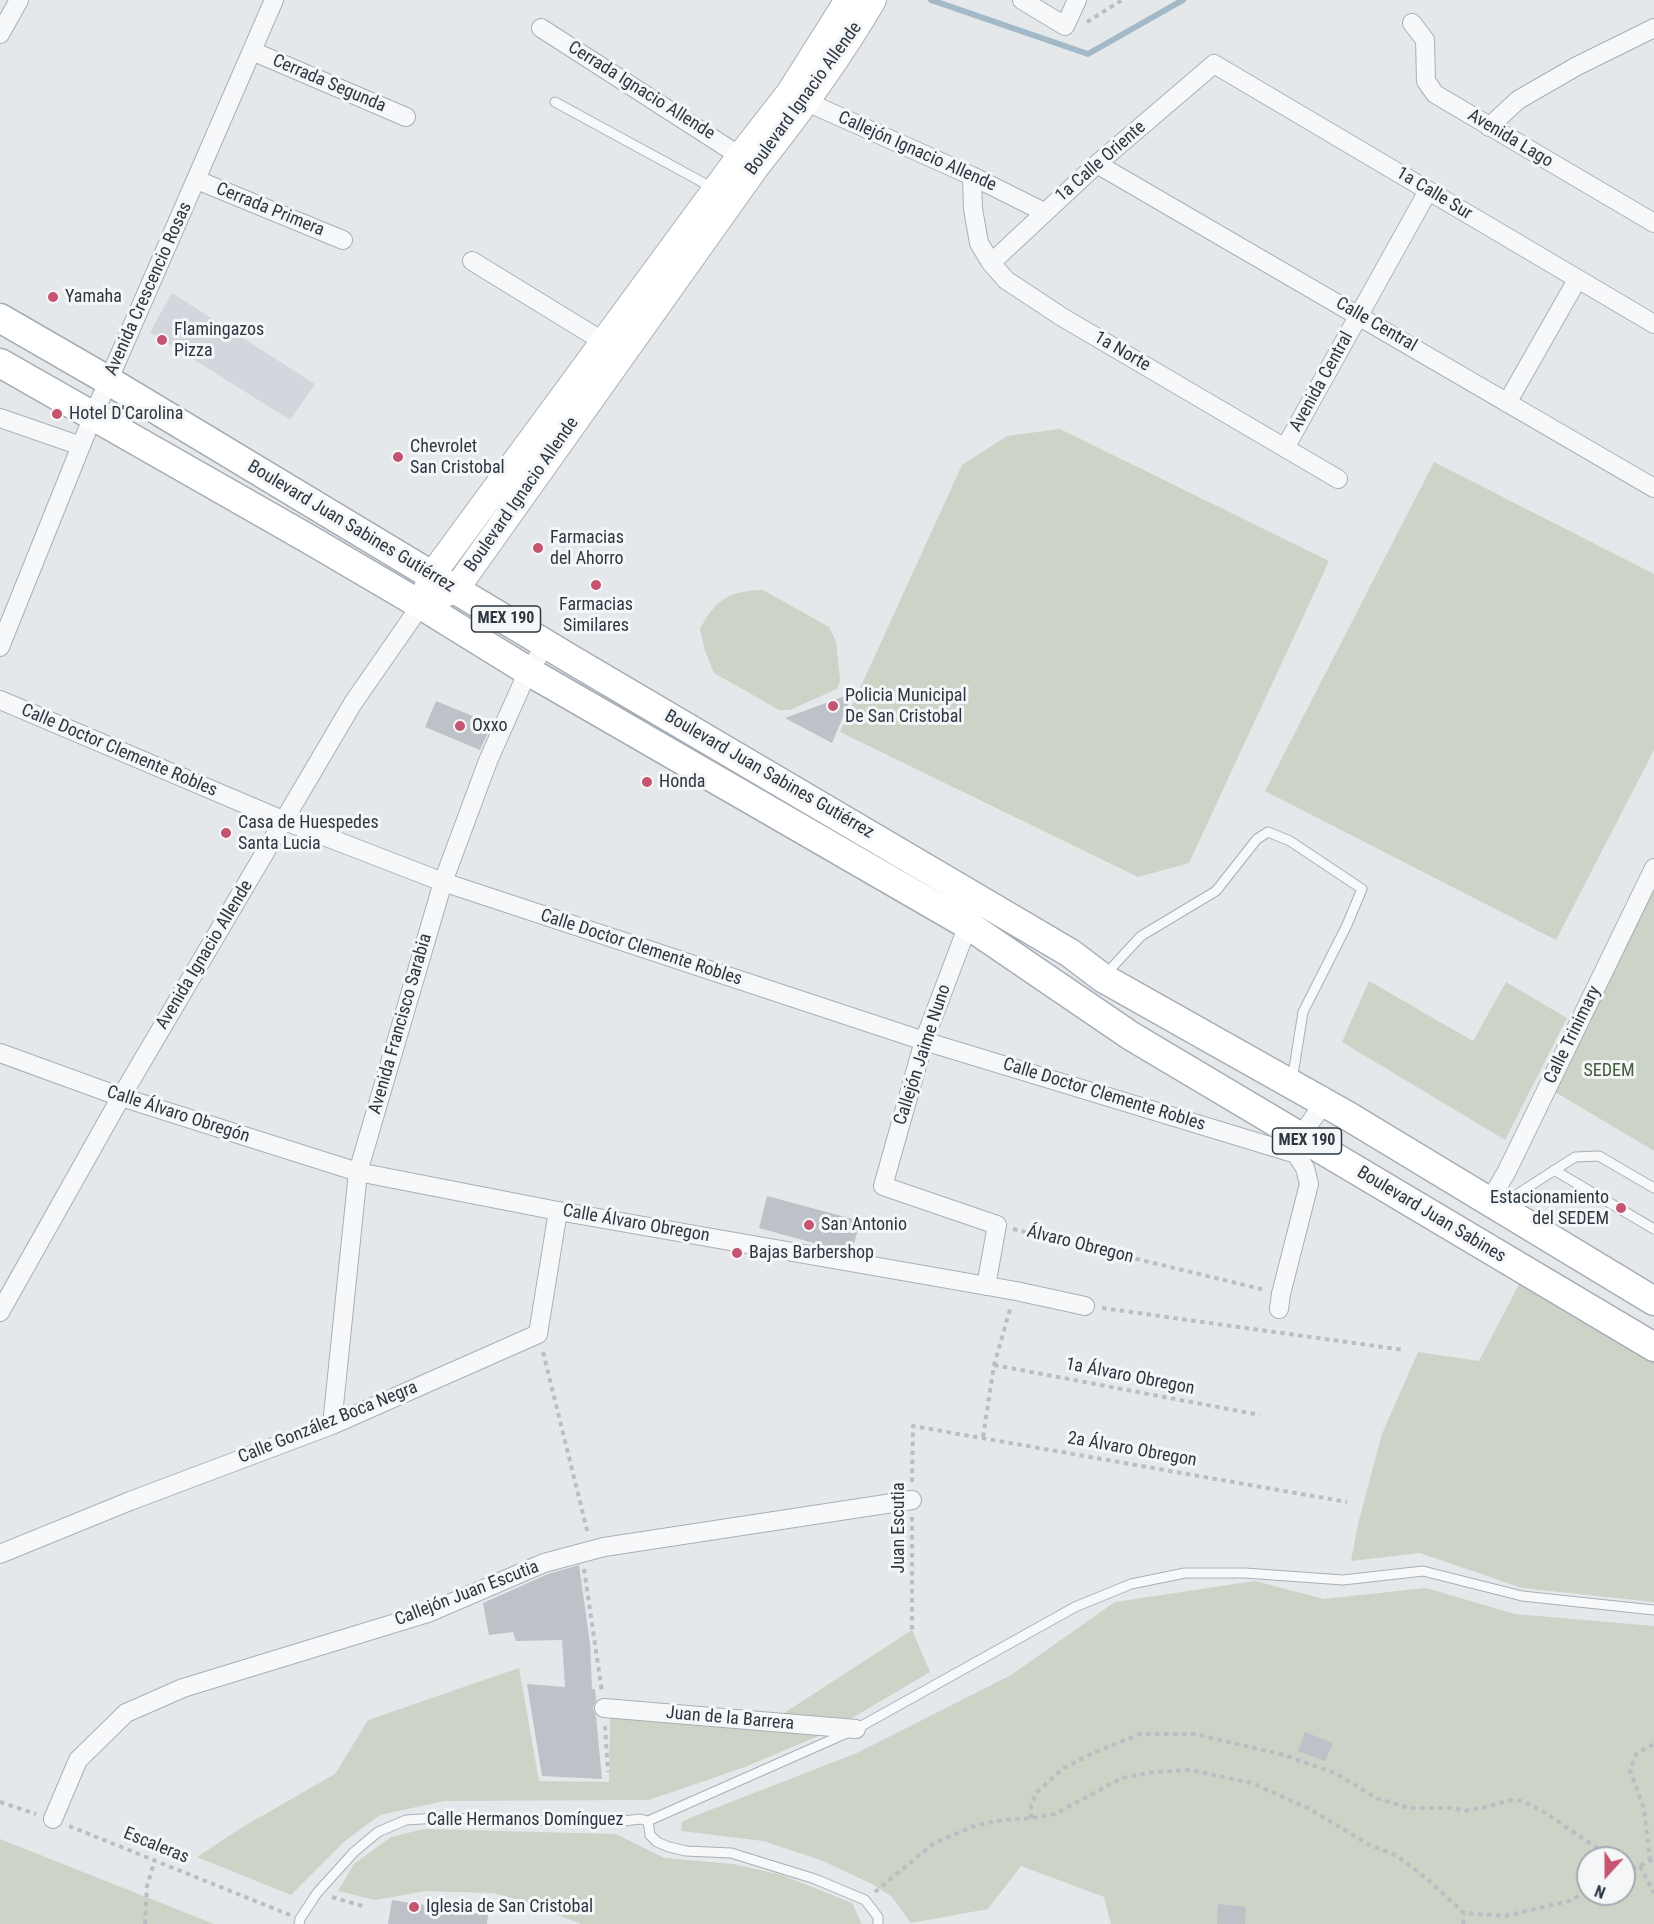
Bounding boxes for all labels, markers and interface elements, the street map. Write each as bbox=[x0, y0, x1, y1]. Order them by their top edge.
street label: Boulevard Ignacio Allende bbox=[741, 18, 867, 180]
street label: Cerrada Ignacio Allende bbox=[564, 37, 718, 145]
street label: Cerrada Segunda bbox=[269, 50, 389, 118]
street label: Avenida Lago bbox=[1463, 105, 1557, 173]
street label: Callejón Ignacio Allende bbox=[835, 107, 999, 197]
street label: 1a Calle Oriente bbox=[1051, 117, 1151, 207]
street label: 1a Calle Sur bbox=[1392, 163, 1476, 225]
street label: Cerrada Primera bbox=[213, 178, 327, 242]
street label: Avenida Crescencio Rosas bbox=[101, 199, 197, 379]
place label: Yamaha bbox=[65, 286, 122, 308]
marker: Yamaha bbox=[46, 290, 60, 304]
street label: Calle Central bbox=[1332, 293, 1420, 357]
place label: Flamingazos Pizza bbox=[174, 319, 264, 362]
street label: 1a Norte bbox=[1090, 327, 1154, 377]
street label: Avenida Central bbox=[1286, 328, 1358, 436]
marker: Flamingazos Pizza bbox=[155, 333, 169, 347]
place label: Hotel D'Carolina bbox=[69, 403, 183, 425]
marker: Hotel D'Carolina bbox=[50, 407, 64, 421]
street label: Boulevard Ignacio Allende bbox=[460, 413, 584, 577]
place label: Chevrolet San Cristobal bbox=[410, 436, 505, 478]
marker: Chevrolet San Cristobal bbox=[391, 450, 405, 464]
street label: Boulevard Juan Sabines Gutiérrez bbox=[243, 456, 459, 598]
place label: Farmacias del Ahorro bbox=[550, 527, 624, 570]
marker: Farmacias del Ahorro bbox=[531, 541, 545, 555]
marker: Farmacias Similares bbox=[589, 578, 603, 592]
place label: Farmacias Similares bbox=[559, 594, 633, 636]
road number: MEX 190 bbox=[472, 606, 540, 632]
place label: Policia Municipal De San Cristobal bbox=[845, 685, 967, 728]
marker: Policia Municipal De San Cristobal bbox=[826, 699, 840, 713]
street label: Calle Doctor Clemente Robles bbox=[18, 700, 220, 802]
street label: Boulevard Juan Sabines Gutiérrez bbox=[660, 706, 878, 844]
place label: Oxxo bbox=[472, 715, 507, 737]
marker: Oxxo bbox=[453, 719, 467, 733]
place label: Honda bbox=[659, 771, 705, 793]
marker: Honda bbox=[640, 775, 654, 789]
place label: Casa de Huespedes Santa Lucia bbox=[238, 812, 379, 854]
marker: Casa de Huespedes Santa Lucia bbox=[219, 826, 233, 840]
street label: Avenida Ignacio Allende bbox=[152, 877, 258, 1033]
street label: Calle Doctor Clemente Robles bbox=[537, 905, 745, 991]
street label: Avenida Francisco Sarabia bbox=[365, 931, 437, 1117]
street label: Callejón Jaime Nuno bbox=[890, 982, 956, 1128]
street label: Calle Trinimary bbox=[1540, 983, 1606, 1087]
street label: Calle Doctor Clemente Robles bbox=[1000, 1054, 1208, 1136]
park label: SEDEM bbox=[1583, 1060, 1635, 1082]
street label: Calle Álvaro Obregón bbox=[104, 1082, 252, 1148]
road number: MEX 190 bbox=[1272, 1128, 1342, 1154]
street label: Boulevard Juan Sabines bbox=[1353, 1162, 1509, 1268]
place label: Estacionamiento del SEDEM bbox=[1490, 1187, 1609, 1230]
street label: Calle Álvaro Obregon bbox=[561, 1200, 711, 1248]
marker: Estacionamiento del SEDEM bbox=[1614, 1201, 1628, 1215]
place label: San Antonio bbox=[821, 1214, 907, 1236]
marker: San Antonio bbox=[802, 1218, 816, 1232]
street label: Álvaro Obregon bbox=[1024, 1221, 1136, 1269]
place label: Bajas Barbershop bbox=[749, 1242, 874, 1264]
marker: Bajas Barbershop bbox=[730, 1246, 744, 1260]
street label: 1a Álvaro Obregon bbox=[1064, 1354, 1196, 1400]
street label: Calle González Boca Negra bbox=[235, 1377, 421, 1469]
street label: 2a Álvaro Obregon bbox=[1066, 1428, 1198, 1472]
street label: Juan Escutia bbox=[888, 1482, 910, 1574]
street label: Callejón Juan Escutia bbox=[392, 1557, 542, 1631]
street label: Juan de la Barrera bbox=[665, 1703, 795, 1735]
street label: Calle Hermanos Domínguez bbox=[427, 1809, 623, 1831]
street label: Escaleras bbox=[120, 1823, 192, 1869]
north arrow bbox=[1576, 1846, 1636, 1906]
text: N bbox=[1592, 1881, 1608, 1902]
place label: Iglesia de San Cristobal bbox=[426, 1896, 593, 1918]
marker: Iglesia de San Cristobal bbox=[407, 1900, 421, 1914]

